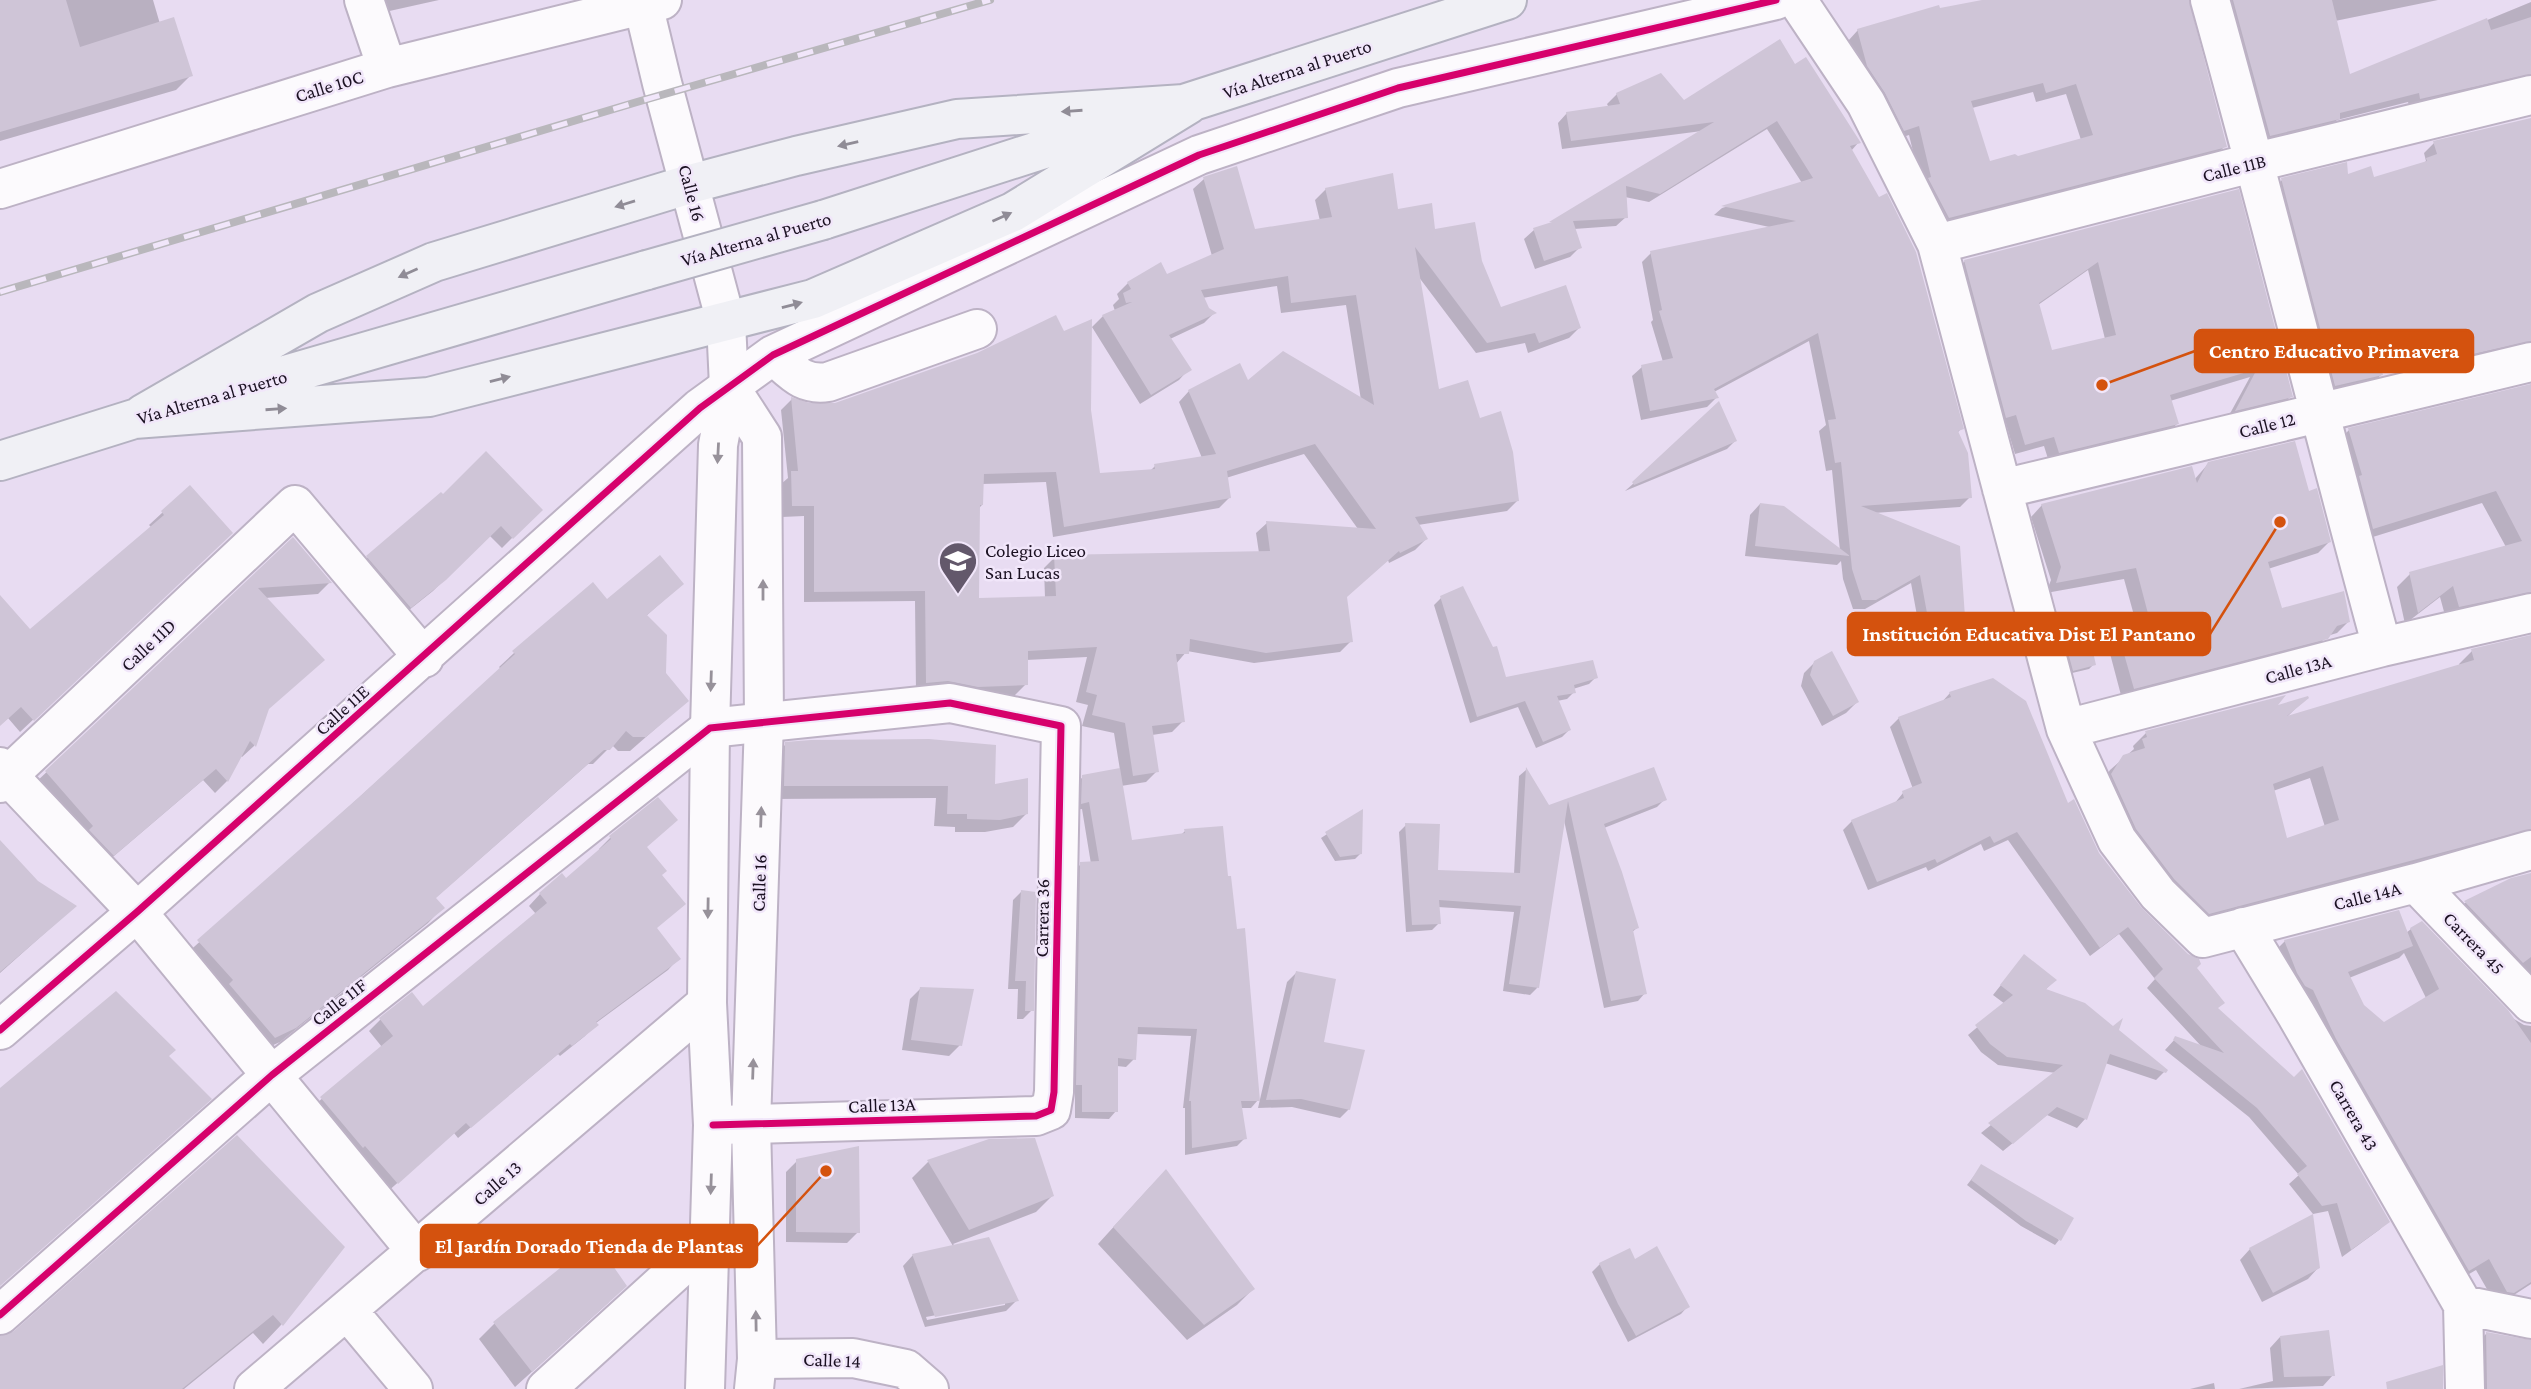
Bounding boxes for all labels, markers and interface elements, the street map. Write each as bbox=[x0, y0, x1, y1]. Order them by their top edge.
street label: Vía Alterna al Puerto bbox=[1220, 35, 1374, 103]
street label: Calle 10C bbox=[292, 66, 366, 106]
one-way arrow bbox=[1061, 106, 1083, 117]
one-way arrow bbox=[837, 139, 859, 150]
street label: Calle 11B bbox=[2200, 150, 2268, 186]
street label: Calle 16 bbox=[674, 162, 710, 224]
one-way arrow bbox=[614, 200, 635, 210]
street label: Vía Alterna al Puerto bbox=[679, 208, 833, 270]
one-way arrow bbox=[991, 211, 1012, 222]
one-way arrow bbox=[398, 267, 418, 279]
one-way arrow bbox=[781, 299, 803, 310]
callout: Centro Educativo Primavera bbox=[2195, 330, 2473, 372]
text: Centro Educativo Primavera bbox=[2209, 339, 2460, 363]
street label: Vía Alterna al Puerto bbox=[135, 366, 289, 428]
one-way arrow bbox=[490, 373, 512, 384]
one-way arrow bbox=[265, 403, 287, 414]
street label: Calle 12 bbox=[2237, 408, 2297, 442]
one-way arrow bbox=[712, 442, 723, 464]
school or university icon: Colegio Liceo San Lucas bbox=[937, 540, 979, 595]
place label: Colegio Liceo San Lucas bbox=[985, 540, 1086, 583]
one-way arrow bbox=[757, 578, 769, 600]
callout: Institución Educativa Dist El Pantano bbox=[1848, 613, 2210, 655]
street label: Calle 11D bbox=[116, 614, 180, 676]
text: Institución Educativa Dist El Pantano bbox=[1862, 622, 2196, 646]
street label: Calle 13A bbox=[2263, 650, 2334, 688]
one-way arrow bbox=[706, 670, 717, 692]
street label: Calle 11E bbox=[311, 681, 373, 739]
one-way arrow bbox=[756, 806, 767, 828]
street label: Calle 16 bbox=[747, 854, 771, 912]
street label: Calle 14A bbox=[2331, 877, 2403, 914]
street label: Carrera 36 bbox=[1031, 878, 1053, 958]
one-way arrow bbox=[702, 897, 714, 919]
street label: Carrera 45 bbox=[2439, 907, 2509, 979]
street label: Calle 11F bbox=[307, 974, 371, 1030]
one-way arrow bbox=[747, 1058, 758, 1080]
street label: Carrera 43 bbox=[2325, 1076, 2383, 1154]
street label: Calle 13A bbox=[848, 1093, 916, 1117]
street label: Calle 13 bbox=[469, 1156, 525, 1210]
one-way arrow bbox=[705, 1174, 717, 1196]
callout: El Jardín Dorado Tienda de Plantas bbox=[421, 1225, 757, 1267]
text: El Jardín Dorado Tienda de Plantas bbox=[435, 1234, 744, 1258]
one-way arrow bbox=[750, 1310, 761, 1332]
street label: Calle 14 bbox=[803, 1348, 861, 1372]

